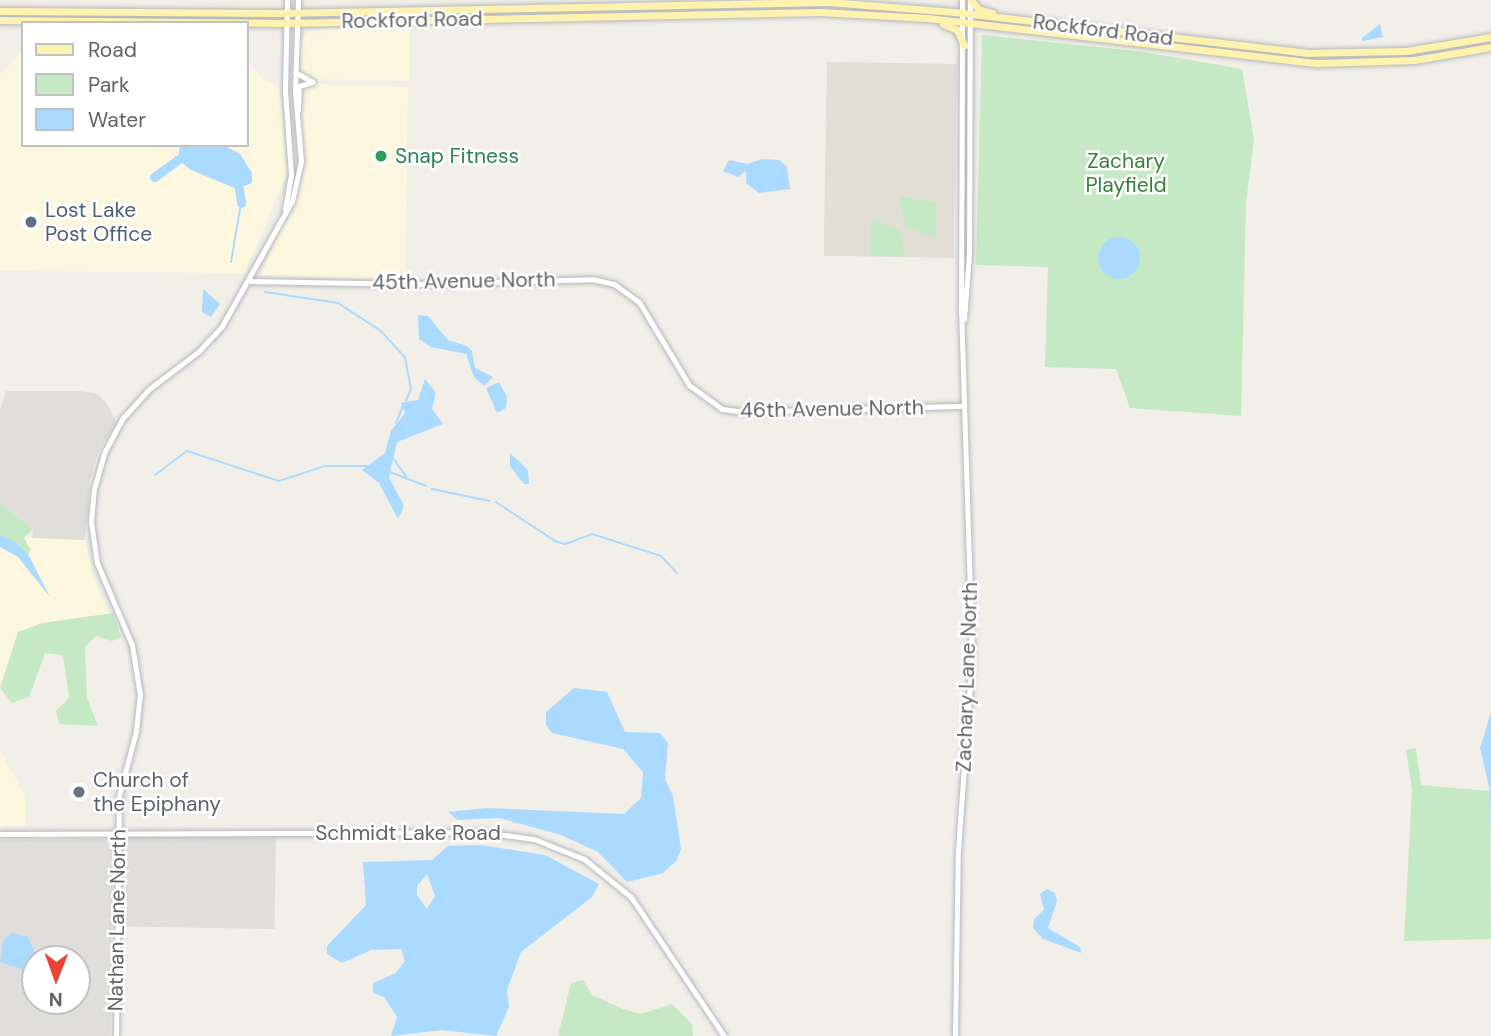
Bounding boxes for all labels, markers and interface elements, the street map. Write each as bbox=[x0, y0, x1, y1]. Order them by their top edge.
street label: Rockford Road bbox=[341, 6, 483, 34]
street label: Rockford Road bbox=[1031, 9, 1175, 51]
legend bbox=[21, 21, 248, 147]
text: Road bbox=[88, 36, 137, 64]
text: Park bbox=[88, 71, 129, 99]
text: Water bbox=[88, 106, 146, 134]
place label: Snap Fitness bbox=[395, 143, 519, 169]
marker: Snap Fitness bbox=[373, 148, 389, 164]
park label: Zachary Playfield bbox=[1085, 148, 1167, 198]
place label: Lost Lake Post Office bbox=[45, 197, 152, 247]
marker: Lost Lake Post Office bbox=[23, 214, 39, 230]
street label: 45th Avenue North bbox=[372, 267, 556, 295]
street label: 46th Avenue North bbox=[740, 395, 924, 423]
street label: Zachary Lane North bbox=[951, 581, 983, 773]
place label: Church of the Epiphany bbox=[93, 767, 221, 817]
marker: Church of the Epiphany bbox=[71, 784, 87, 800]
street label: Schmidt Lake Road bbox=[315, 820, 501, 846]
street label: Nathan Lane North bbox=[103, 829, 131, 1011]
north arrow bbox=[21, 945, 91, 1015]
text: N bbox=[49, 987, 63, 1012]

